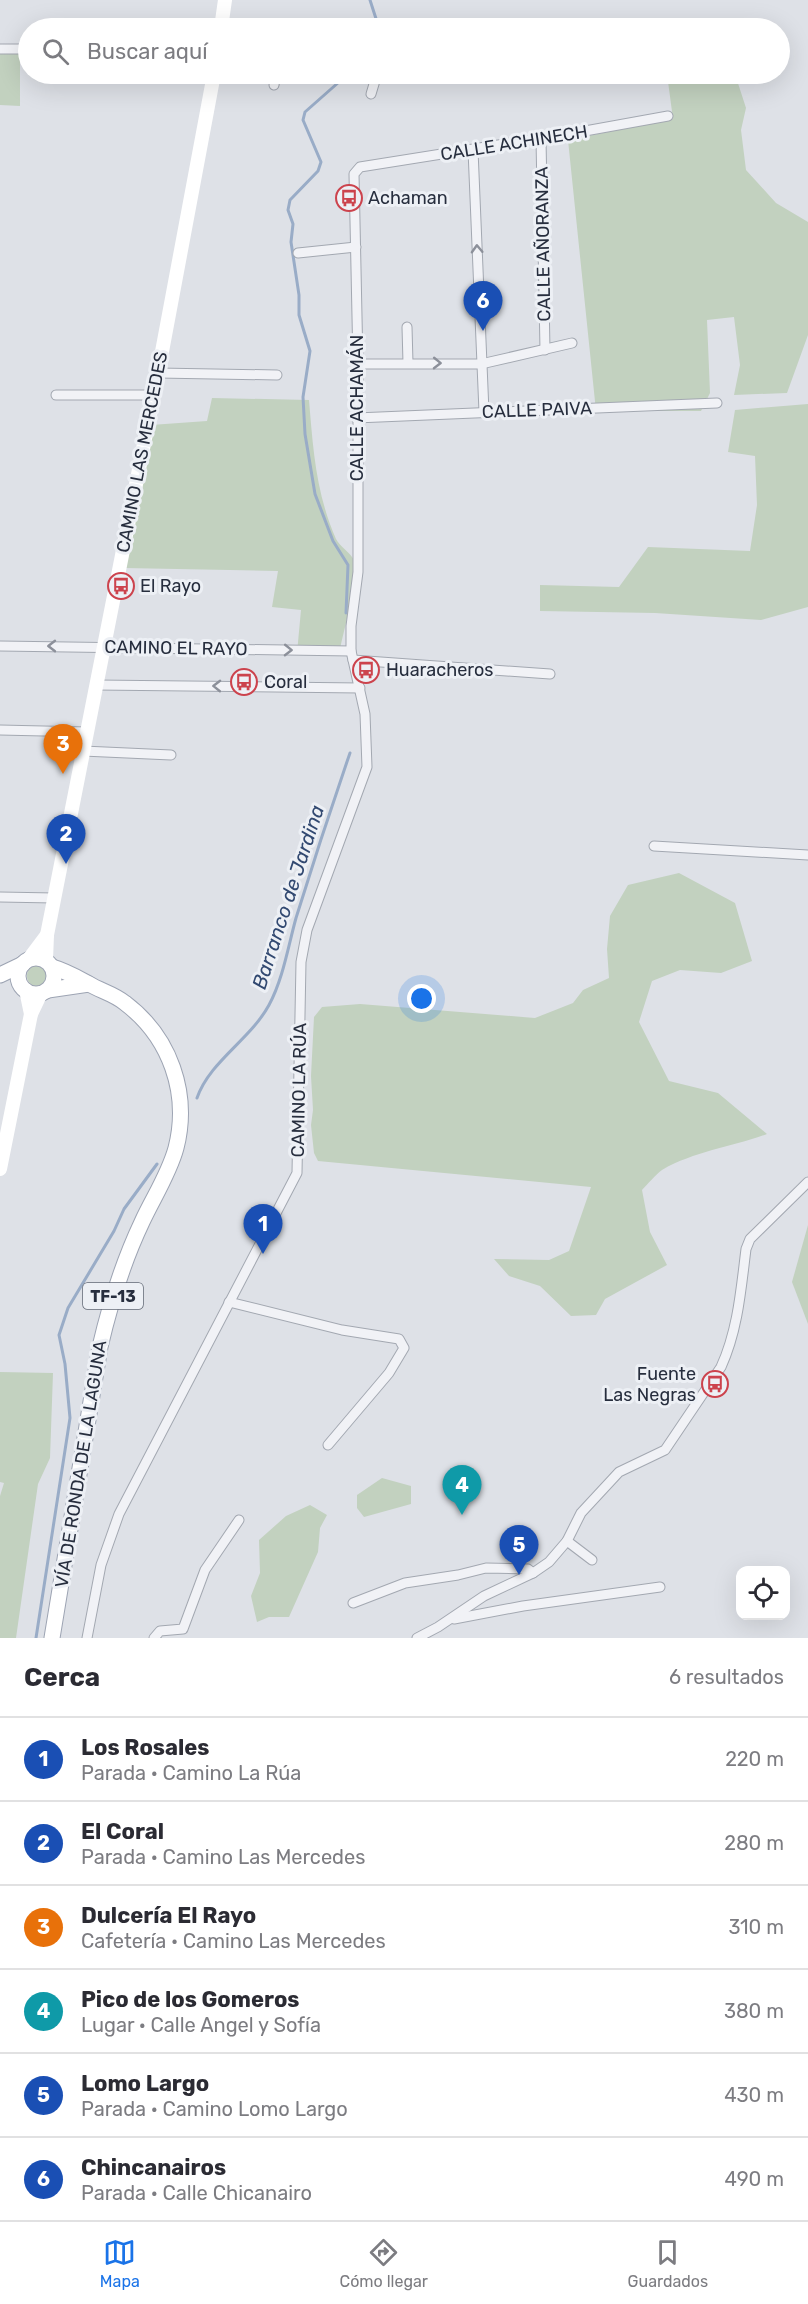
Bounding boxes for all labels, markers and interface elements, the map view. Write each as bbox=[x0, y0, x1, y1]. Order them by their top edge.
search box bbox=[18, 18, 790, 84]
icon: search bbox=[39, 35, 72, 68]
text: Buscar aquí bbox=[87, 38, 208, 65]
street label: CALLE ACHINECH bbox=[439, 120, 589, 166]
street label: CALLE AÑORANZA bbox=[531, 166, 555, 322]
bus stop icon: Achaman bbox=[334, 183, 364, 213]
place label: Achaman bbox=[368, 187, 448, 209]
one-way arrow bbox=[470, 244, 483, 253]
pin: 6 bbox=[464, 282, 502, 331]
street label: CALLE ACHAMÁN bbox=[346, 335, 368, 481]
street label: CAMINO LAS MERCEDES bbox=[112, 350, 172, 554]
one-way arrow bbox=[433, 357, 442, 369]
street label: CALLE PAIVA bbox=[482, 397, 592, 423]
bus stop icon: El Rayo bbox=[106, 571, 136, 601]
place label: El Rayo bbox=[140, 575, 201, 597]
street label: CAMINO EL RAYO bbox=[104, 636, 248, 660]
one-way arrow bbox=[47, 640, 56, 652]
one-way arrow bbox=[284, 643, 293, 656]
bus stop icon: Huaracheros bbox=[351, 655, 381, 685]
place label: Huaracheros bbox=[386, 659, 493, 681]
bus stop icon: Coral bbox=[229, 667, 259, 697]
place label: Coral bbox=[264, 671, 307, 693]
one-way arrow bbox=[213, 680, 222, 692]
pin: 3 bbox=[44, 724, 82, 774]
water label: Barranco de Jardina bbox=[247, 802, 329, 992]
pin: 2 bbox=[46, 814, 86, 864]
your location bbox=[407, 984, 436, 1013]
street label: CAMINO LA RÚA bbox=[287, 1023, 311, 1157]
pin: 1 bbox=[244, 1204, 282, 1254]
road number: TF-13 bbox=[83, 1283, 143, 1309]
street label: VÍA DE RONDA DE LA LAGUNA bbox=[51, 1339, 111, 1589]
place label: Fuente Las Negras bbox=[603, 1363, 696, 1406]
bus stop icon: Fuente Las Negras bbox=[700, 1369, 730, 1399]
pin: 4 bbox=[442, 1466, 482, 1515]
pin: 5 bbox=[500, 1526, 538, 1575]
map controls bbox=[736, 1566, 790, 1620]
button: locate bbox=[736, 1566, 790, 1620]
text: Cerca bbox=[24, 1662, 100, 1693]
text: 6 resultados bbox=[669, 1665, 784, 1689]
text: Los Rosales bbox=[81, 1734, 210, 1761]
text: 1 bbox=[39, 1747, 48, 1771]
text: 220 m bbox=[725, 1747, 784, 1771]
text: Parada · Camino La Rúa bbox=[81, 1761, 301, 1785]
text: El Coral bbox=[81, 1818, 164, 1845]
text: 2 bbox=[37, 1831, 50, 1855]
text: 280 m bbox=[724, 1831, 784, 1855]
text: Parada · Camino Las Mercedes bbox=[81, 1845, 365, 1869]
text: Dulcería El Rayo bbox=[81, 1902, 256, 1929]
text: 3 bbox=[37, 1915, 50, 1939]
text: 310 m bbox=[728, 1915, 784, 1939]
text: Cafetería · Camino Las Mercedes bbox=[81, 1929, 386, 1953]
text: Pico de los Gomeros bbox=[81, 1986, 300, 2013]
text: 4 bbox=[37, 1999, 50, 2023]
text: 380 m bbox=[724, 1999, 784, 2023]
text: Lugar · Calle Angel y Sofía bbox=[81, 2013, 321, 2037]
text: Lomo Largo bbox=[81, 2070, 209, 2097]
text: 5 bbox=[37, 2083, 50, 2107]
text: 430 m bbox=[724, 2083, 784, 2107]
text: Parada · Camino Lomo Largo bbox=[81, 2097, 348, 2121]
text: Chincanairos bbox=[81, 2154, 226, 2181]
text: 6 bbox=[37, 2167, 50, 2191]
text: 490 m bbox=[725, 2167, 784, 2191]
text: Parada · Calle Chicanairo bbox=[81, 2181, 312, 2205]
tab: Mapa bbox=[100, 2236, 140, 2291]
tab: Cómo llegar bbox=[340, 2236, 428, 2291]
tab: Guardados bbox=[628, 2236, 708, 2291]

